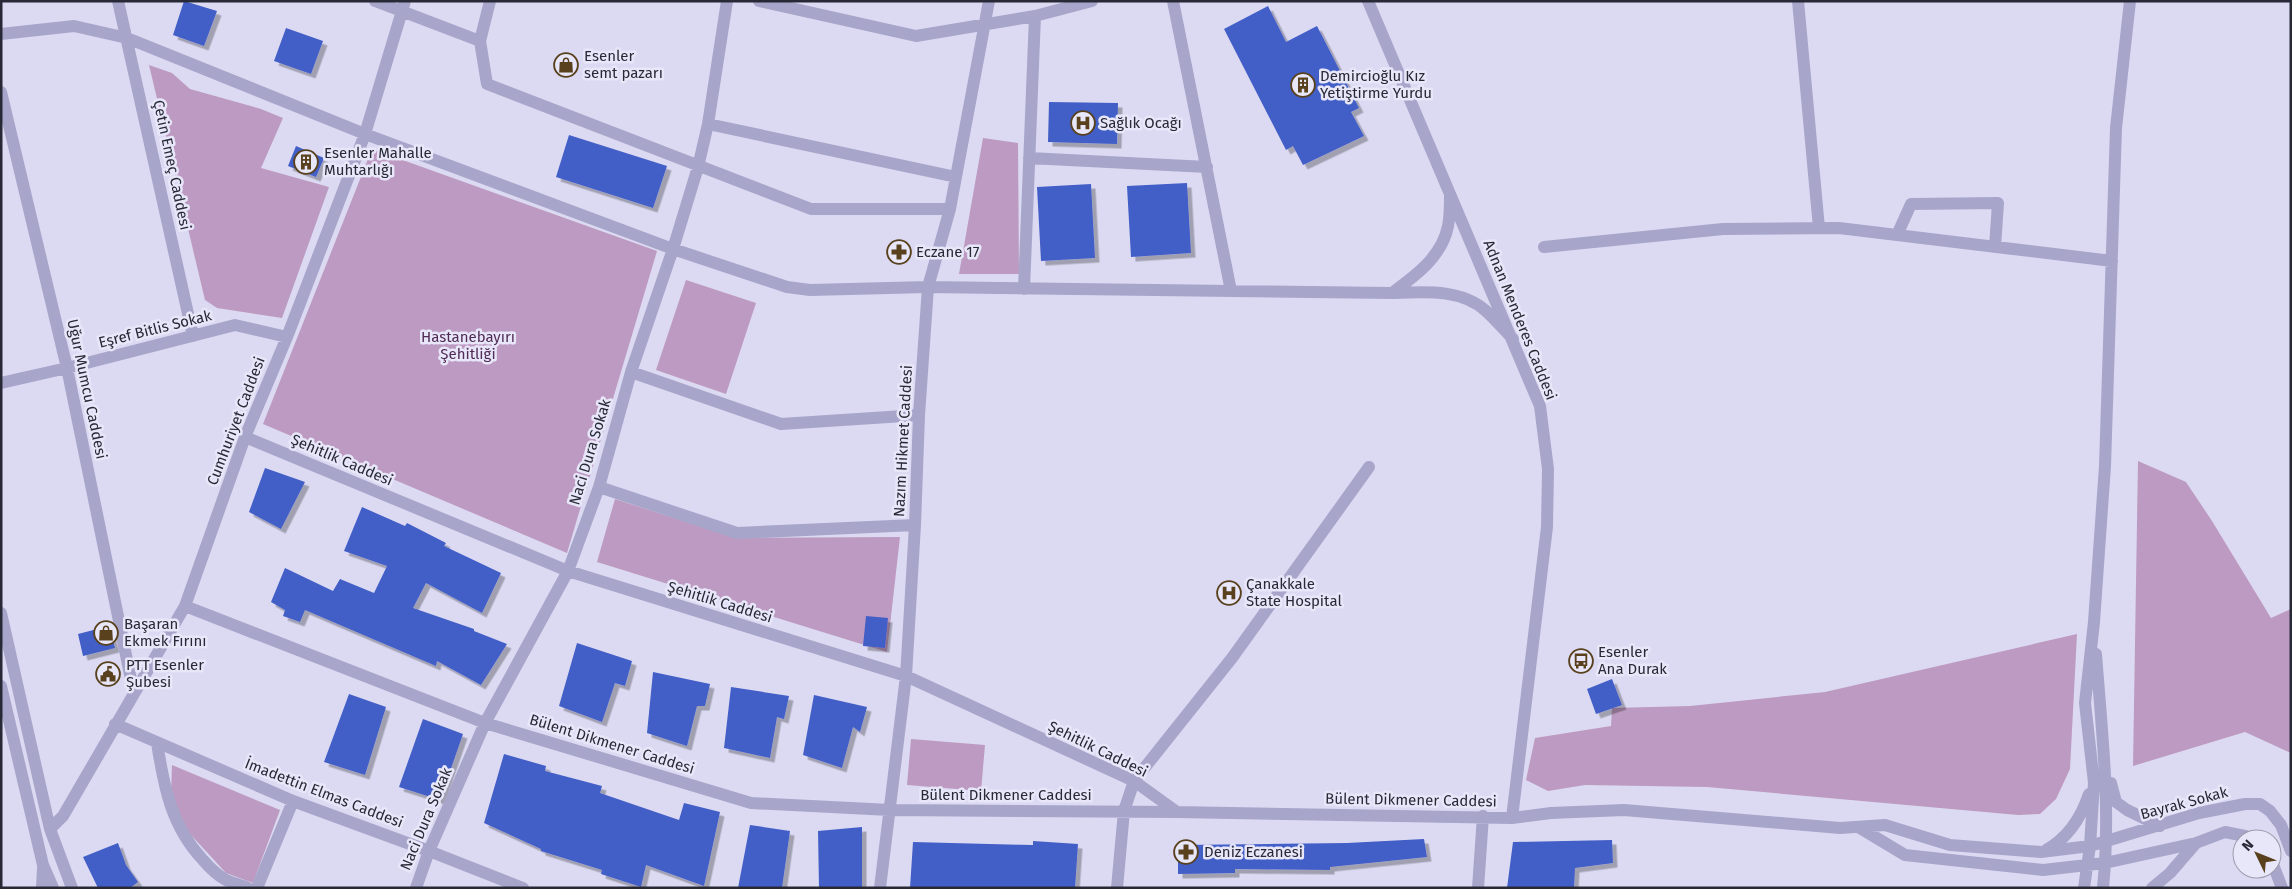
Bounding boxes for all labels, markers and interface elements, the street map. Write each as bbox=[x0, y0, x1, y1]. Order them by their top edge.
place label: Esenler semt pazarı bbox=[584, 47, 663, 82]
shop icon: Esenler semt pazarı bbox=[553, 52, 579, 78]
place label: Demircioğlu Kız Yetiştirme Yurdu bbox=[1320, 67, 1432, 102]
building icon: Demircioğlu Kız Yetiştirme Yurdu bbox=[1290, 72, 1316, 98]
street label: Çetin Emeç Caddesi bbox=[149, 98, 195, 232]
hospital icon: Sağlık Ocağı bbox=[1070, 110, 1096, 136]
place label: Sağlık Ocağı bbox=[1100, 114, 1182, 132]
place label: Esenler Mahalle Muhtarlığı bbox=[324, 144, 432, 179]
building icon: Esenler Mahalle Muhtarlığı bbox=[293, 149, 319, 175]
street label: Adnan Menderes Caddesi bbox=[1480, 237, 1560, 403]
pharmacy icon: Eczane 17 bbox=[886, 239, 912, 265]
place label: Eczane 17 bbox=[916, 243, 980, 261]
street label: Eşref Bitlis Sokak bbox=[97, 306, 214, 352]
street label: Uğur Mumcu Caddesi bbox=[63, 317, 111, 461]
park label: Hastanebayırı Şehitliği bbox=[421, 328, 515, 363]
street label: Cumhuriyet Caddesi bbox=[203, 354, 269, 488]
street label: Nazım Hikmet Caddesi bbox=[890, 364, 916, 518]
street label: Naci Dura Sokak bbox=[565, 397, 615, 507]
street label: Şehitlik Caddesi bbox=[288, 430, 396, 490]
place label: Çanakkale State Hospital bbox=[1246, 575, 1342, 610]
street label: Şehitlik Caddesi bbox=[665, 578, 775, 626]
hospital icon: Çanakkale State Hospital bbox=[1216, 580, 1242, 606]
place label: Başaran Ekmek Fırını bbox=[124, 615, 207, 650]
shop icon: Başaran Ekmek Fırını bbox=[93, 620, 119, 646]
place label: Esenler Ana Durak bbox=[1598, 643, 1667, 678]
bus stop icon: Esenler Ana Durak bbox=[1568, 648, 1594, 674]
place label: PTT Esenler Şubesi bbox=[126, 656, 204, 691]
public building icon: PTT Esenler Şubesi bbox=[95, 661, 121, 687]
street label: Bülent Dikmener Caddesi bbox=[527, 710, 697, 778]
street label: Şehitlik Caddesi bbox=[1045, 717, 1151, 781]
street label: İmadettin Elmas Caddesi bbox=[242, 754, 406, 832]
street label: Naci Dura Sokak bbox=[396, 765, 456, 873]
street label: Bayrak Sokak bbox=[2138, 783, 2230, 823]
street label: Bülent Dikmener Caddesi bbox=[920, 786, 1092, 804]
street label: Bülent Dikmener Caddesi bbox=[1325, 790, 1497, 810]
north arrow bbox=[2232, 829, 2282, 879]
text: N bbox=[2238, 836, 2257, 855]
pharmacy icon: Deniz Eczanesi bbox=[1173, 839, 1199, 865]
place label: Deniz Eczanesi bbox=[1204, 843, 1303, 861]

